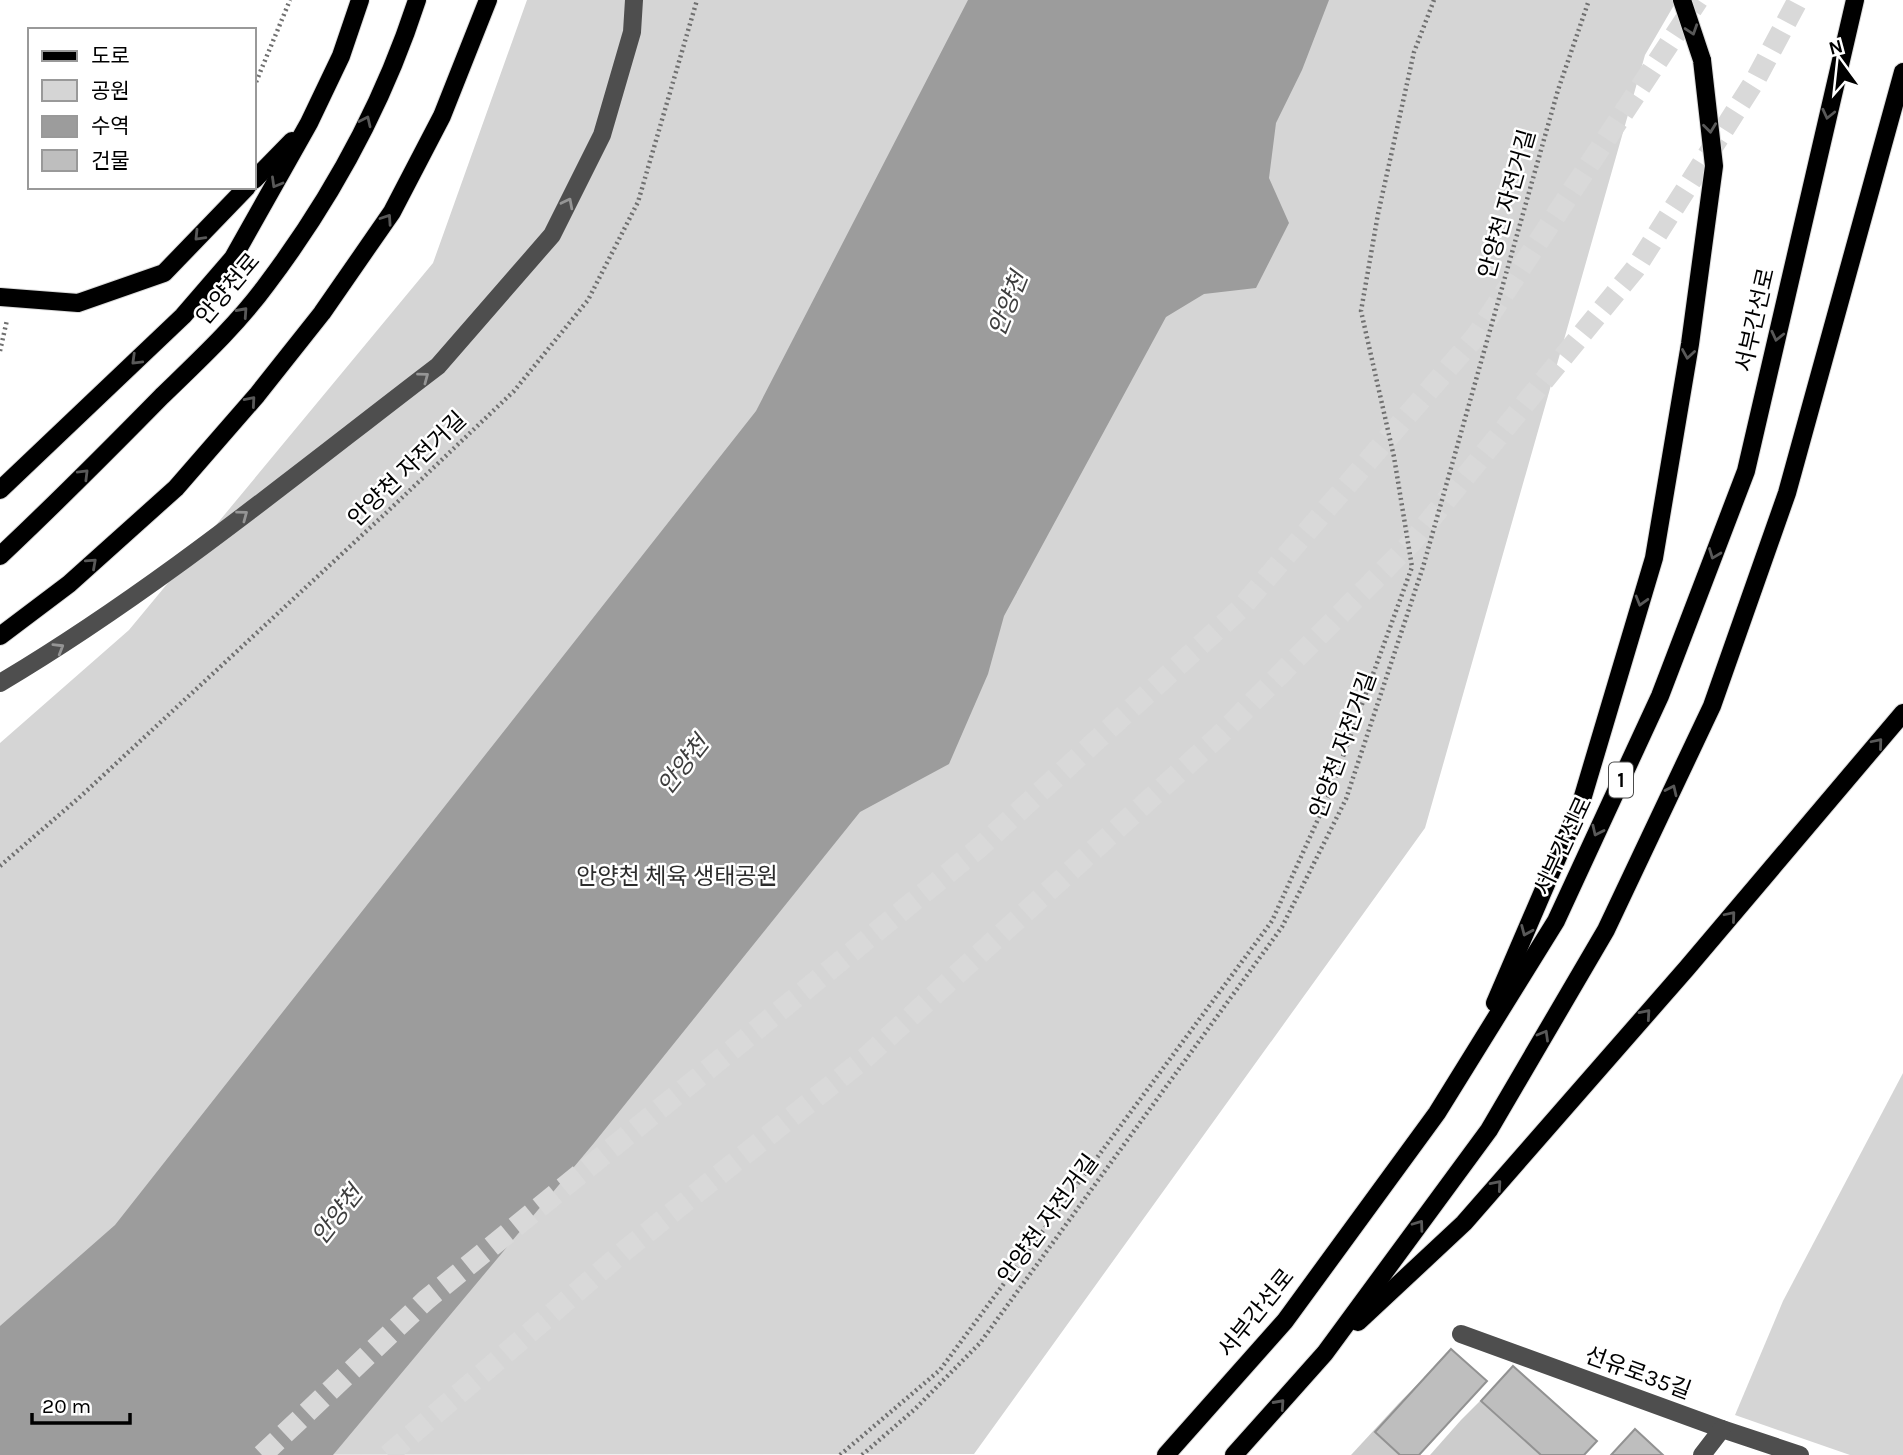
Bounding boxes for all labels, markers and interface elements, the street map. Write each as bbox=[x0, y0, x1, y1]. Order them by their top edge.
one-way arrow bbox=[1684, 23, 1698, 36]
legend bbox=[28, 28, 256, 189]
north arrow bbox=[1805, 28, 1875, 98]
text: N bbox=[1826, 35, 1845, 60]
text: 도로 bbox=[91, 44, 130, 68]
text: 공원 bbox=[91, 79, 130, 103]
one-way arrow bbox=[1822, 108, 1836, 120]
text: 수역 bbox=[91, 114, 130, 138]
one-way arrow bbox=[358, 116, 372, 129]
one-way arrow bbox=[1702, 122, 1717, 134]
street label: 안양천 자전거길 bbox=[1473, 126, 1541, 282]
text: 건물 bbox=[91, 149, 130, 173]
one-way arrow bbox=[271, 175, 284, 188]
one-way arrow bbox=[559, 198, 573, 210]
one-way arrow bbox=[379, 214, 391, 227]
one-way arrow bbox=[195, 228, 208, 241]
street label: 안양천로 bbox=[190, 248, 266, 330]
water label: 안양천 bbox=[983, 265, 1034, 340]
street label: 서부간선로 bbox=[1730, 265, 1780, 375]
one-way arrow bbox=[235, 307, 247, 320]
one-way arrow bbox=[1771, 330, 1785, 342]
one-way arrow bbox=[1681, 348, 1696, 359]
one-way arrow bbox=[131, 352, 144, 365]
one-way arrow bbox=[416, 372, 428, 385]
one-way arrow bbox=[243, 397, 255, 410]
street label: 안양천 자전거길 bbox=[342, 406, 472, 532]
one-way arrow bbox=[75, 469, 88, 482]
one-way arrow bbox=[235, 510, 248, 523]
one-way arrow bbox=[1708, 547, 1722, 560]
one-way arrow bbox=[84, 559, 97, 572]
one-way arrow bbox=[1635, 595, 1649, 607]
one-way arrow bbox=[51, 644, 64, 657]
street label: 안양천 자전거길 bbox=[1304, 668, 1382, 822]
water label: 안양천 bbox=[652, 728, 716, 800]
one-way arrow bbox=[1870, 738, 1882, 751]
road number: 1 bbox=[1609, 762, 1633, 798]
one-way arrow bbox=[1664, 785, 1678, 797]
street label: 서부간선로 bbox=[1528, 792, 1598, 900]
one-way arrow bbox=[1592, 824, 1606, 836]
park label: 안양천 체육 생태공원 bbox=[576, 863, 778, 890]
one-way arrow bbox=[1723, 912, 1735, 925]
one-way arrow bbox=[1520, 923, 1534, 936]
one-way arrow bbox=[1638, 1009, 1651, 1022]
one-way arrow bbox=[1536, 1030, 1549, 1043]
street label: 안양천 자전거길 bbox=[992, 1149, 1104, 1289]
water label: 안양천 bbox=[306, 1178, 370, 1250]
one-way arrow bbox=[1489, 1181, 1501, 1194]
one-way arrow bbox=[1411, 1220, 1424, 1233]
street label: 서부간선로 bbox=[1212, 1263, 1300, 1363]
street label: 선유로35길 bbox=[1581, 1341, 1695, 1405]
scale bar bbox=[32, 1382, 130, 1426]
text: 20 m bbox=[42, 1394, 91, 1418]
one-way arrow bbox=[1271, 1399, 1284, 1412]

